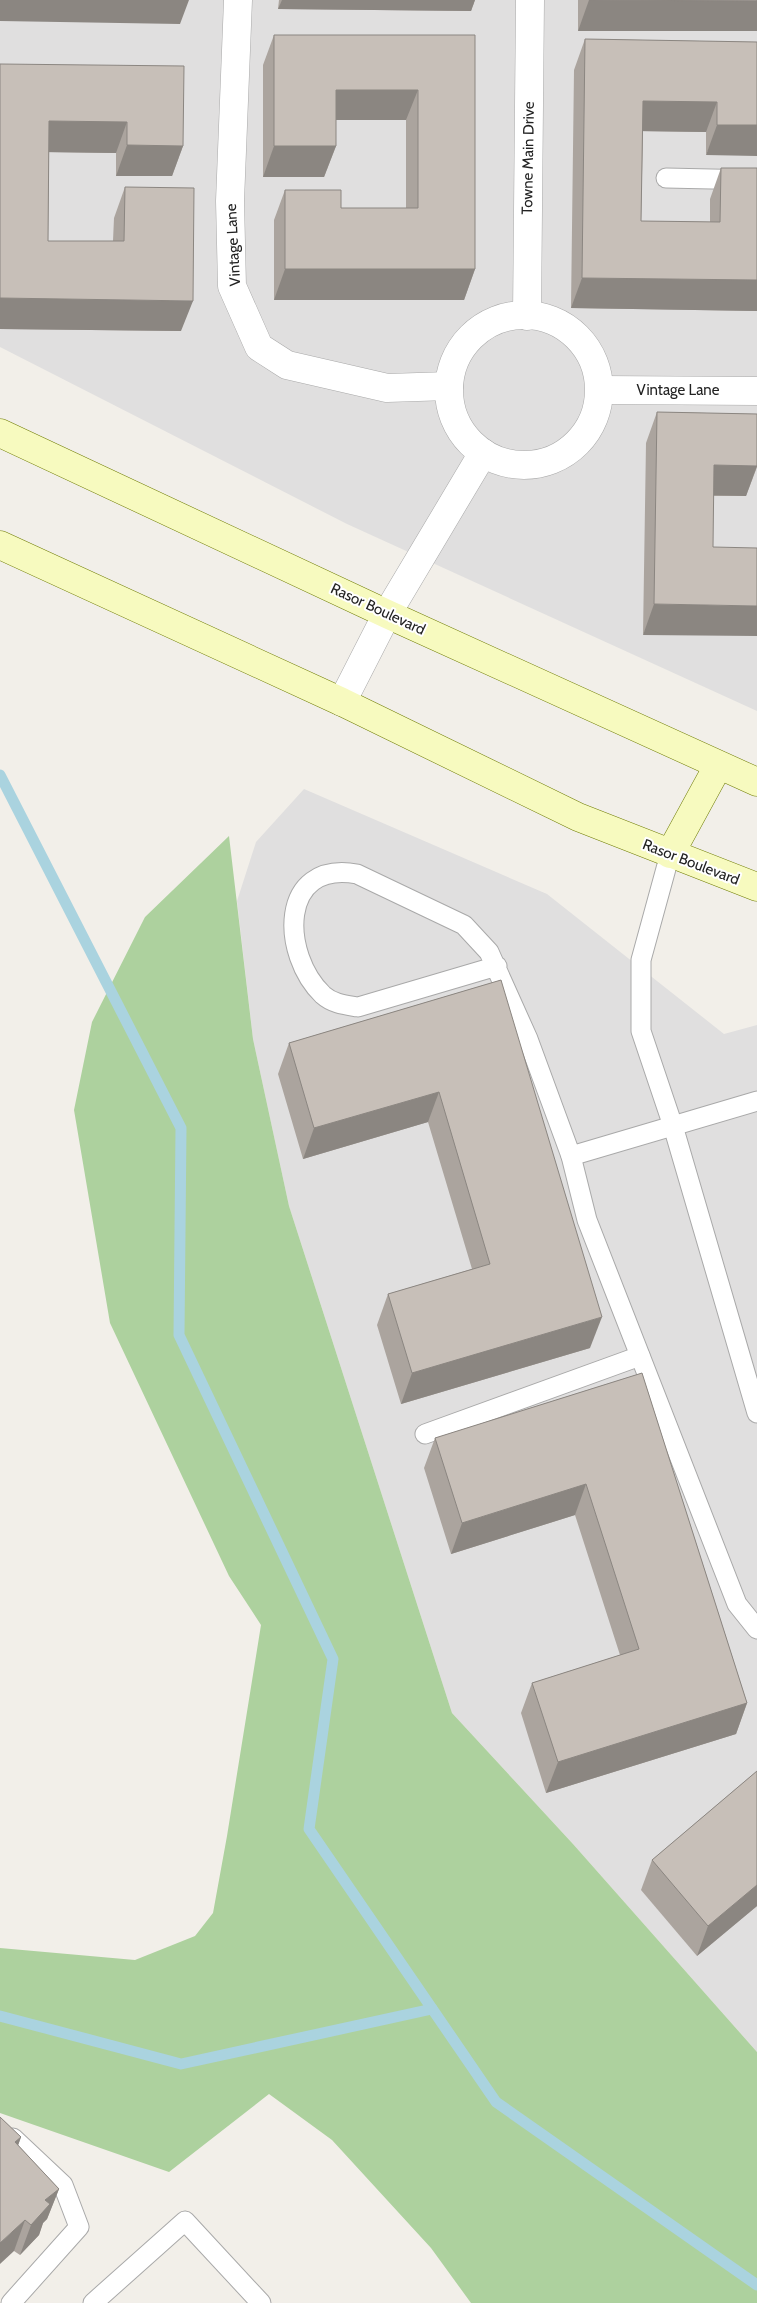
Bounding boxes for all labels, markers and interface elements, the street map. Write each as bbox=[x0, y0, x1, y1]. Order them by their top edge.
street label: Towne Main Drive bbox=[518, 101, 538, 215]
street label: Vintage Lane bbox=[222, 203, 244, 287]
street label: Vintage Lane bbox=[637, 381, 720, 399]
street label: Rasor Boulevard bbox=[328, 579, 428, 639]
street label: Rasor Boulevard bbox=[640, 835, 742, 889]

